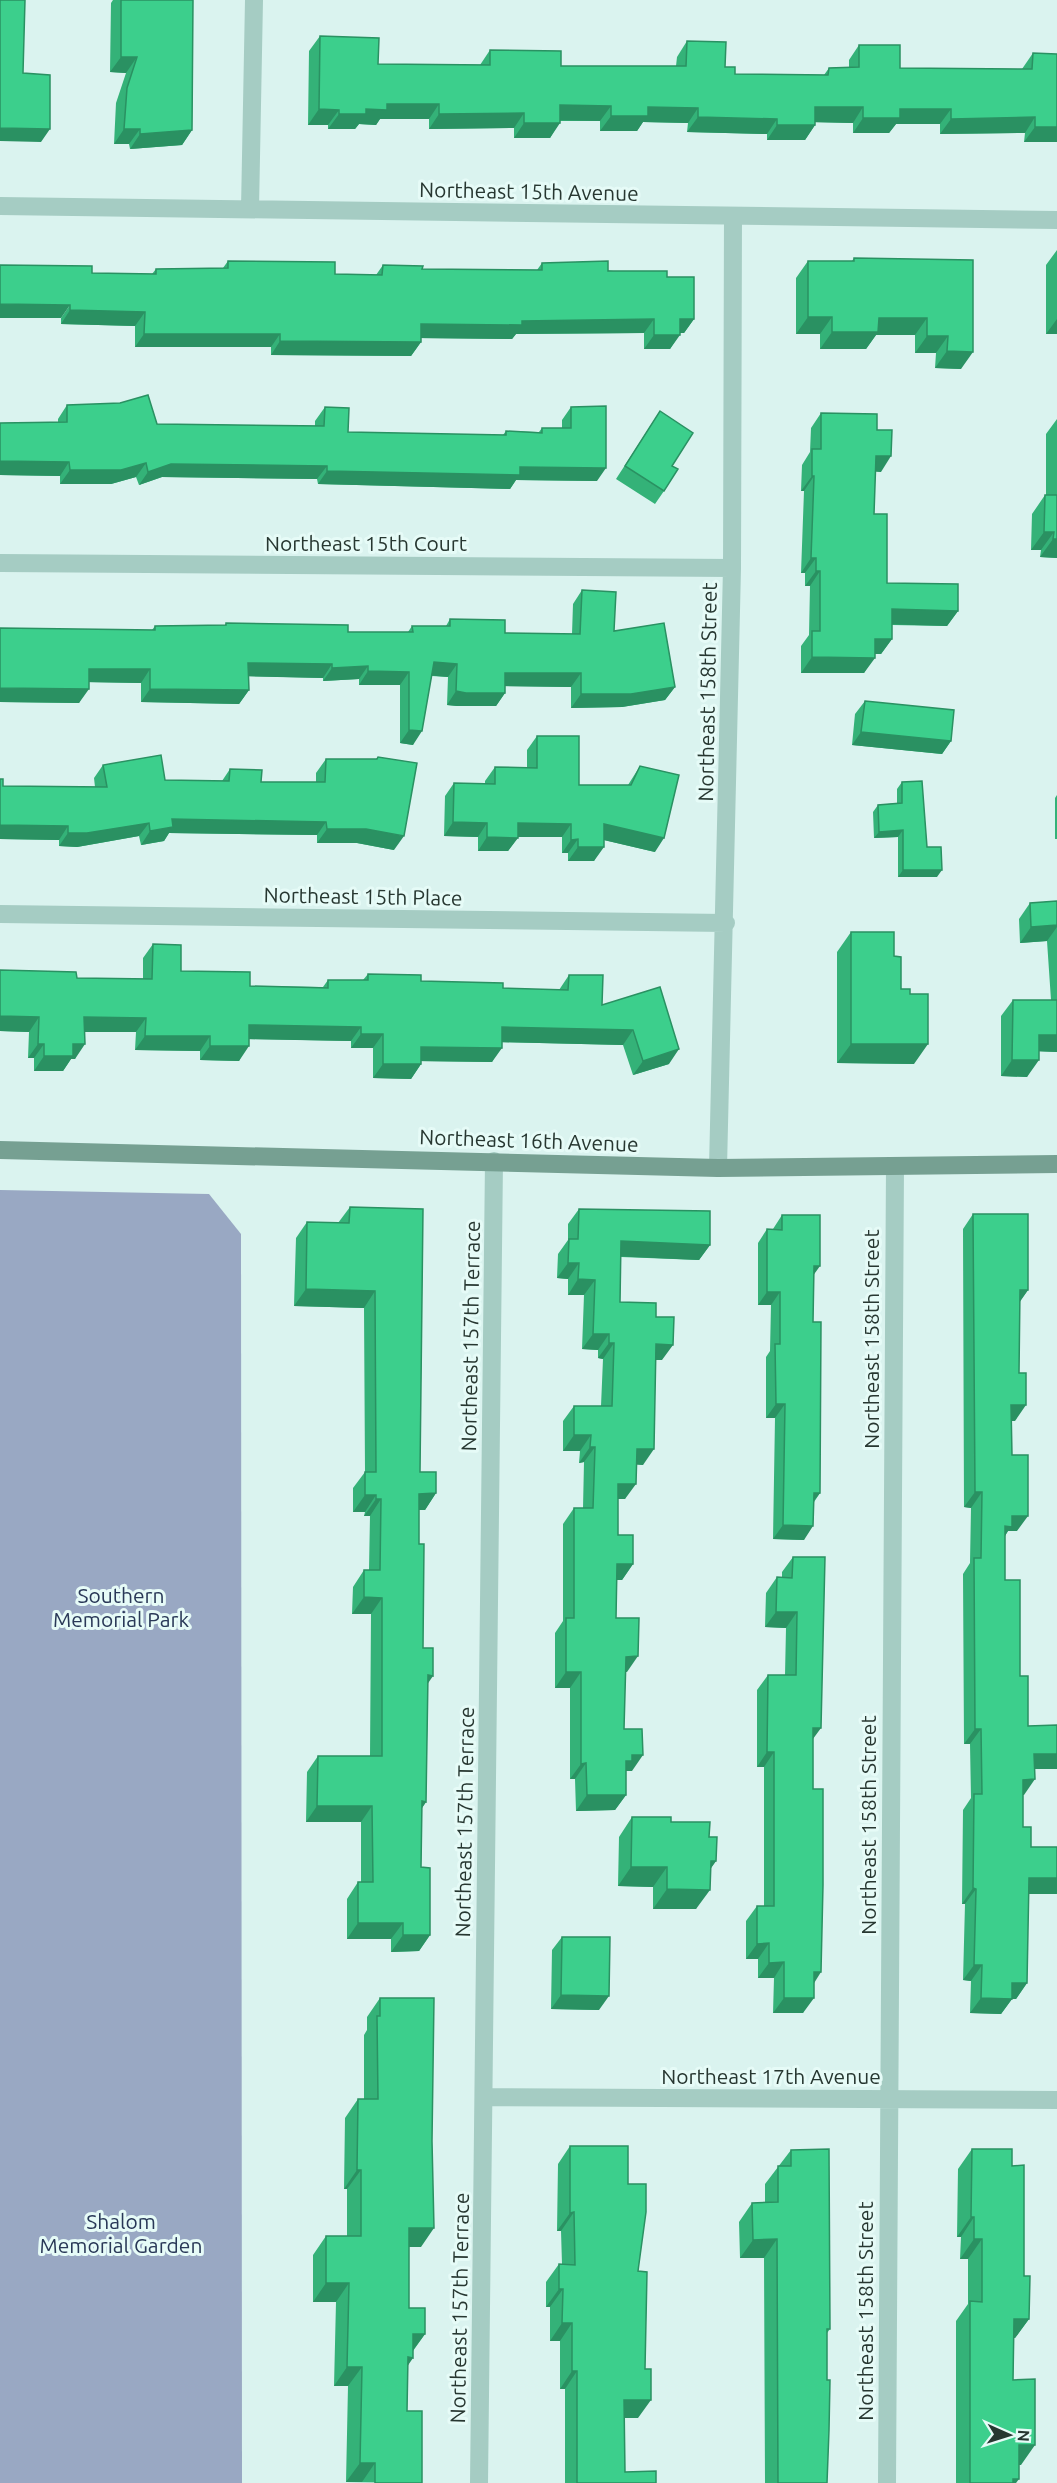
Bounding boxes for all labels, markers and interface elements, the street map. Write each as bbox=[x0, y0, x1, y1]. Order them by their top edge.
street label: Northeast 15th Avenue bbox=[419, 177, 639, 205]
street label: Northeast 15th Court bbox=[265, 531, 467, 555]
street label: Northeast 158th Street bbox=[693, 582, 721, 802]
street label: Northeast 15th Place bbox=[263, 882, 463, 910]
street label: Northeast 16th Avenue bbox=[419, 1124, 639, 1156]
street label: Northeast 157th Terrace bbox=[456, 1220, 484, 1452]
street label: Northeast 158th Street bbox=[859, 1229, 883, 1449]
park label: Southern Memorial Park bbox=[53, 1583, 189, 1631]
street label: Northeast 157th Terrace bbox=[450, 1706, 478, 1938]
street label: Northeast 158th Street bbox=[856, 1715, 880, 1935]
street label: Northeast 17th Avenue bbox=[661, 2064, 881, 2088]
street label: Northeast 157th Terrace bbox=[445, 2192, 473, 2424]
street label: Northeast 158th Street bbox=[853, 2201, 877, 2421]
park label: Shalom Memorial Garden bbox=[40, 2209, 202, 2257]
north arrow bbox=[979, 2405, 1039, 2465]
text: N bbox=[1015, 2429, 1033, 2442]

